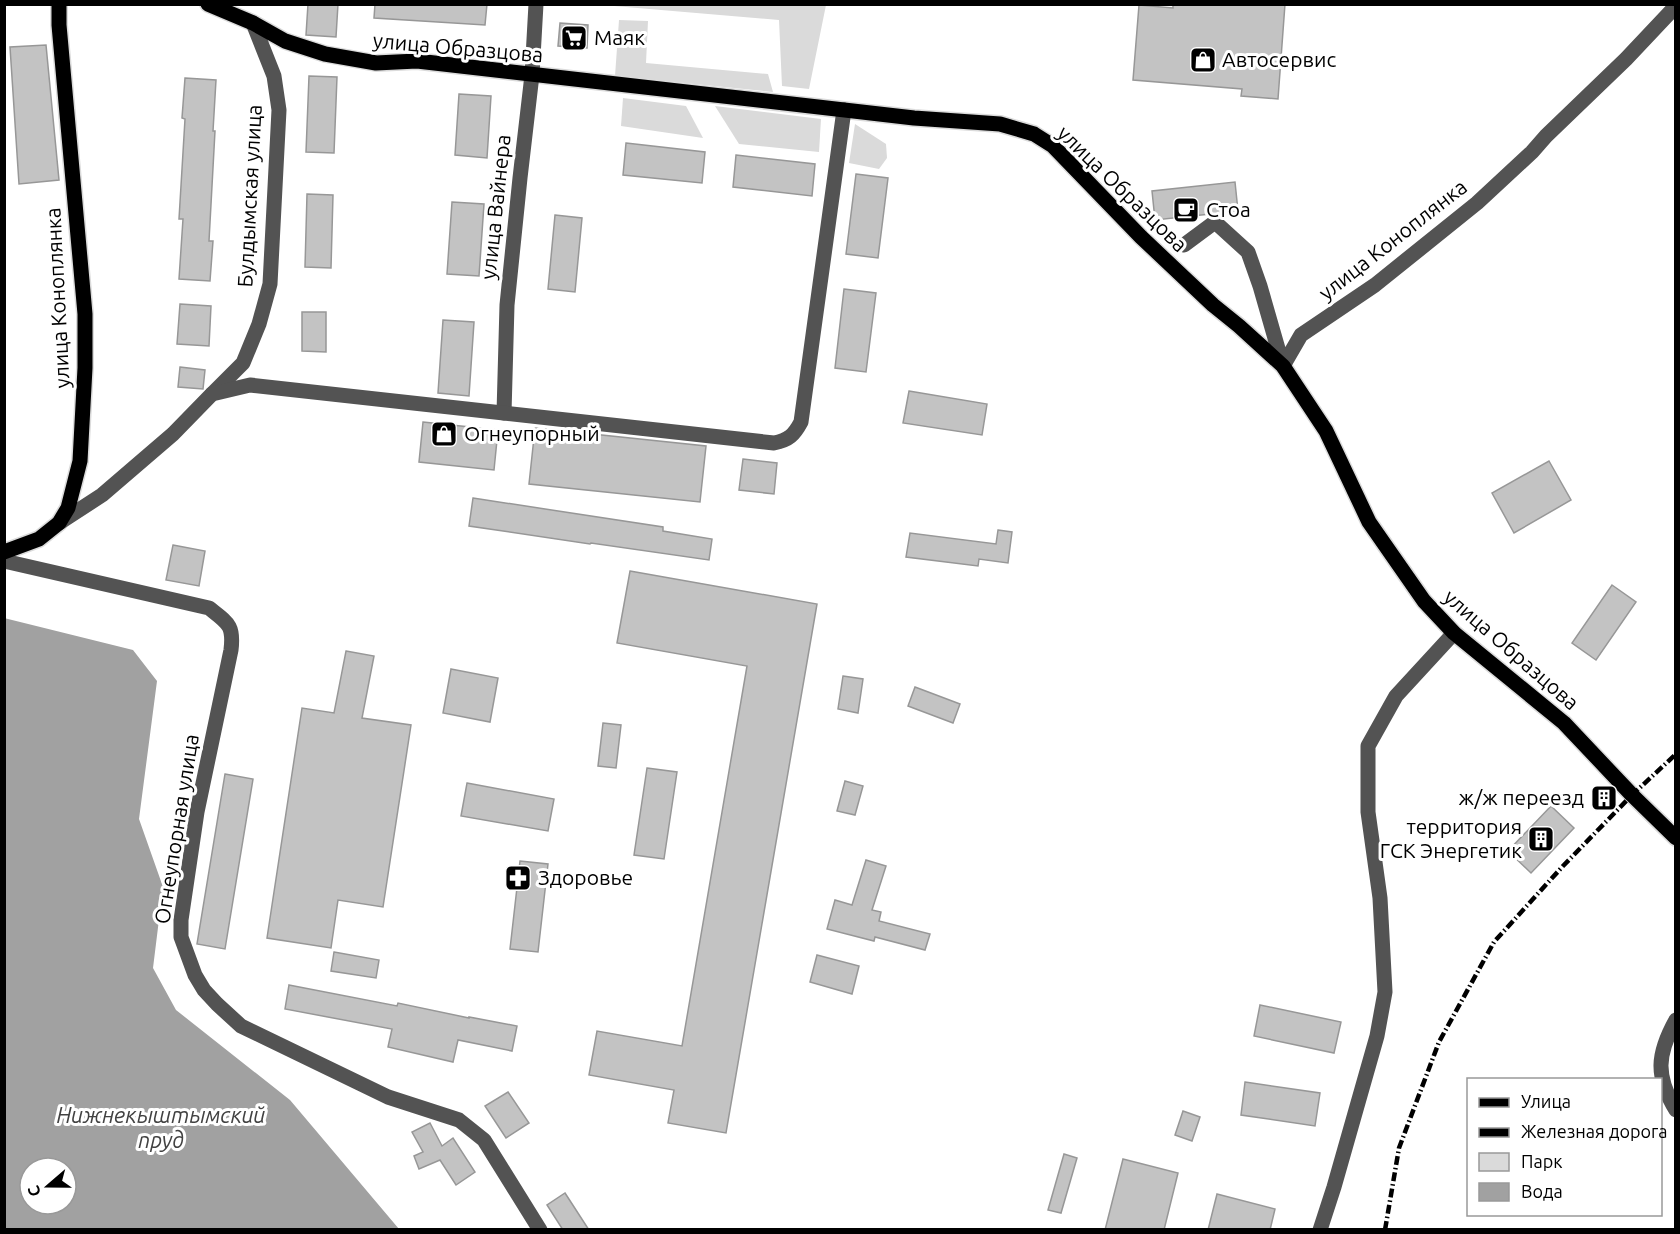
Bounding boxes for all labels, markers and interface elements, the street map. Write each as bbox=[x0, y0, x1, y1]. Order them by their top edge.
supermarket icon: Маяк bbox=[559, 23, 589, 53]
place label: Маяк bbox=[594, 25, 645, 49]
street label: улица Образцова bbox=[372, 28, 544, 66]
shop icon: Автосервис bbox=[1188, 45, 1218, 75]
place label: Автосервис bbox=[1222, 47, 1337, 71]
street label: Булдымская улица bbox=[232, 104, 266, 288]
street label: улица Образцова bbox=[1053, 120, 1192, 256]
street label: улица Вайнера bbox=[475, 133, 515, 281]
street label: улица Коноплянка bbox=[1314, 174, 1471, 304]
cafe icon: Стоа bbox=[1171, 195, 1201, 225]
place label: Стоа bbox=[1206, 197, 1251, 221]
street label: улица Коноплянка bbox=[40, 207, 74, 389]
shop icon: Огнеупорный bbox=[429, 419, 459, 449]
place label: Огнеупорный bbox=[464, 421, 600, 445]
street label: улица Образцова bbox=[1439, 584, 1584, 714]
street label: Огнеупорная улица bbox=[149, 732, 203, 926]
building icon: ж/ж переезд bbox=[1589, 783, 1619, 813]
place label: ж/ж переезд bbox=[1459, 785, 1584, 809]
place label: территория ГСК Энергетик bbox=[1380, 814, 1522, 862]
building icon: территория ГСК Энергетик bbox=[1526, 824, 1556, 854]
pharmacy icon: Здоровье bbox=[503, 863, 533, 893]
place label: Здоровье bbox=[538, 865, 633, 889]
legend bbox=[1467, 1078, 1662, 1216]
text: Улица bbox=[1521, 1091, 1571, 1111]
water label: Нижнекыштымский пруд bbox=[57, 1102, 266, 1152]
text: Железная дорога bbox=[1521, 1121, 1668, 1141]
text: Парк bbox=[1521, 1151, 1562, 1171]
north arrow bbox=[18, 1156, 78, 1216]
text: Вода bbox=[1521, 1181, 1563, 1201]
text: С bbox=[24, 1183, 44, 1199]

